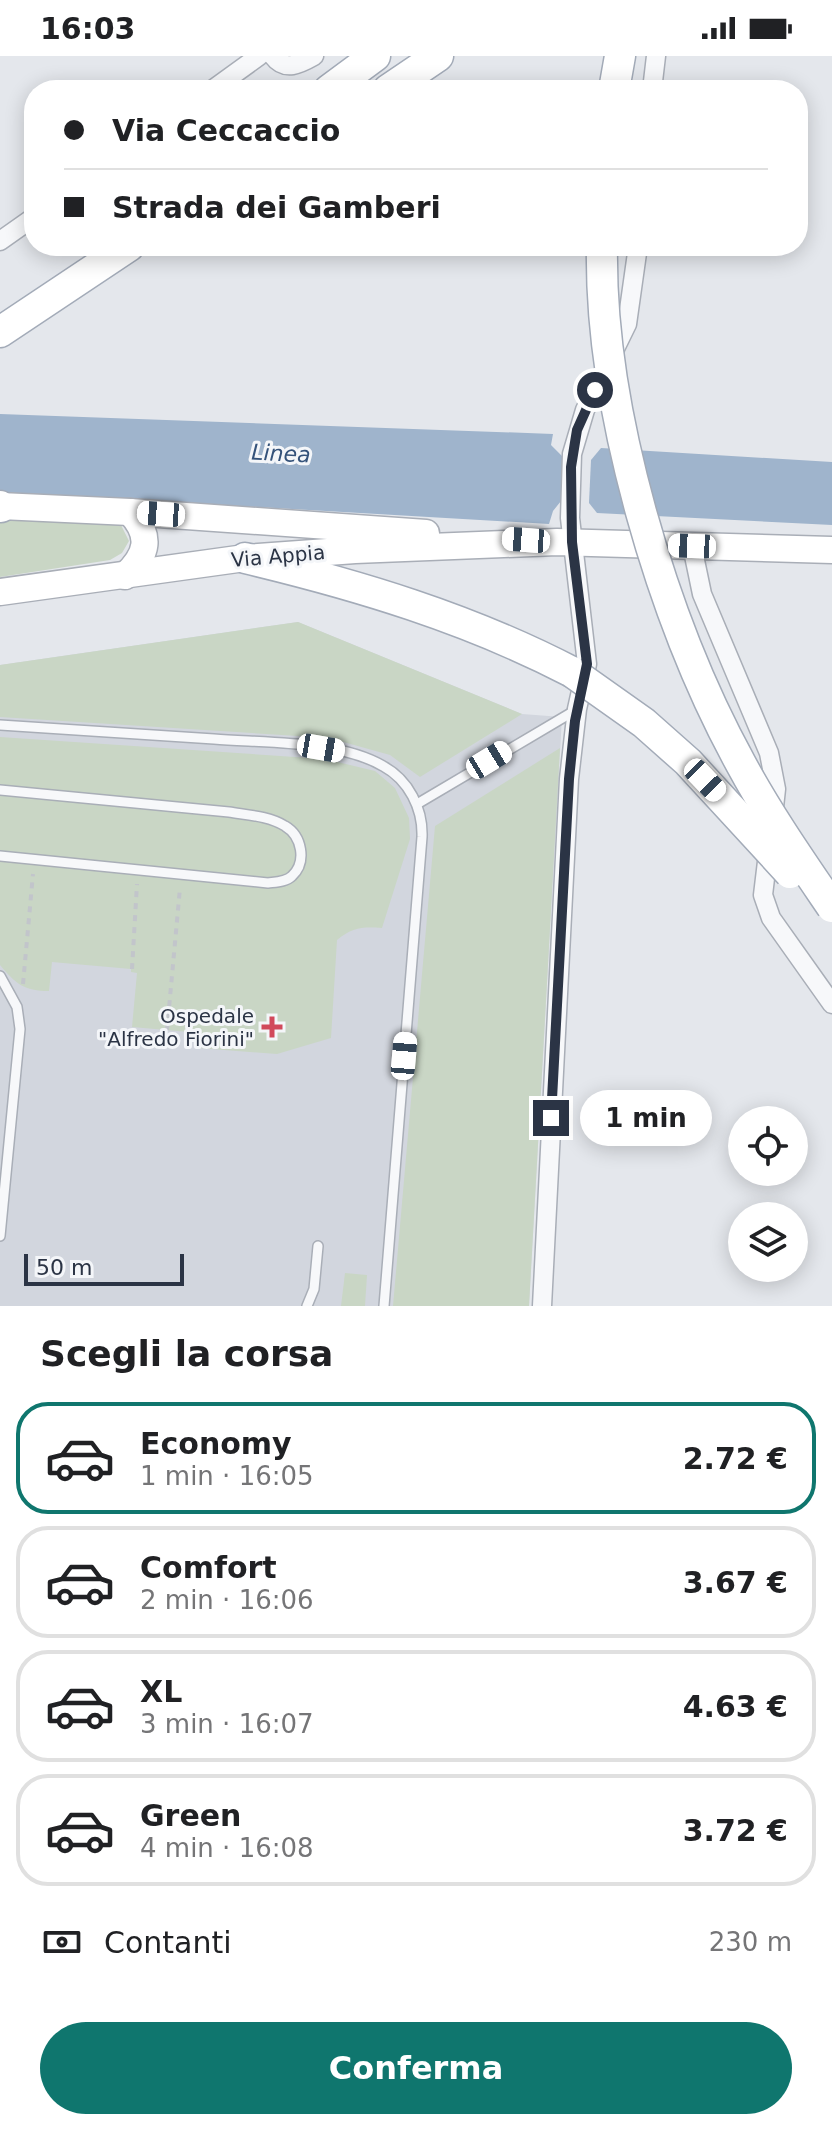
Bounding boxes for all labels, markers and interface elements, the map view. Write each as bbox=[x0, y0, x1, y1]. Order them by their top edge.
text: 16:03 bbox=[40, 11, 136, 46]
text: Via Ceccaccio bbox=[112, 113, 340, 148]
text: Strada dei Gamberi bbox=[112, 190, 441, 225]
route start bbox=[577, 372, 613, 408]
water label: Linea bbox=[251, 439, 311, 468]
car bbox=[136, 500, 186, 528]
car bbox=[501, 526, 551, 554]
car bbox=[668, 533, 716, 559]
street label: Via Appia bbox=[230, 540, 326, 572]
car bbox=[295, 732, 347, 764]
car bbox=[462, 737, 516, 783]
car bbox=[680, 754, 730, 806]
place label: Ospedale "Alfredo Fiorini" bbox=[98, 1004, 254, 1051]
marker: Ospedale "Alfredo Fiorini" bbox=[261, 1016, 283, 1038]
car bbox=[390, 1031, 418, 1081]
callout: 1 min bbox=[579, 1090, 711, 1146]
route end bbox=[533, 1100, 569, 1136]
text: 1 min bbox=[605, 1103, 687, 1133]
map controls bbox=[728, 1106, 808, 1282]
button: locate bbox=[728, 1106, 808, 1186]
button: layers bbox=[728, 1202, 808, 1282]
scale bar bbox=[24, 1250, 184, 1286]
text: 50 m bbox=[36, 1255, 92, 1280]
text: Scegli la corsa bbox=[40, 1333, 333, 1374]
icon: car bbox=[44, 1422, 116, 1494]
text: Economy bbox=[140, 1426, 292, 1461]
text: 2.72 € bbox=[683, 1441, 788, 1476]
text: 1 min · 16:05 bbox=[140, 1461, 314, 1491]
icon: car bbox=[44, 1546, 116, 1618]
text: Comfort bbox=[140, 1550, 277, 1585]
text: 3.67 € bbox=[683, 1565, 788, 1600]
text: 2 min · 16:06 bbox=[140, 1585, 314, 1615]
icon: car bbox=[44, 1670, 116, 1742]
text: XL bbox=[140, 1674, 182, 1709]
text: 4.63 € bbox=[683, 1689, 788, 1724]
text: 3 min · 16:07 bbox=[140, 1709, 314, 1739]
icon: car bbox=[44, 1794, 116, 1866]
text: Green bbox=[140, 1798, 241, 1833]
text: 3.72 € bbox=[683, 1813, 788, 1848]
text: 4 min · 16:08 bbox=[140, 1833, 314, 1863]
icon: cash bbox=[40, 1920, 84, 1964]
text: Contanti bbox=[104, 1925, 232, 1960]
text: 230 m bbox=[709, 1927, 792, 1957]
button: Conferma bbox=[40, 2022, 792, 2114]

